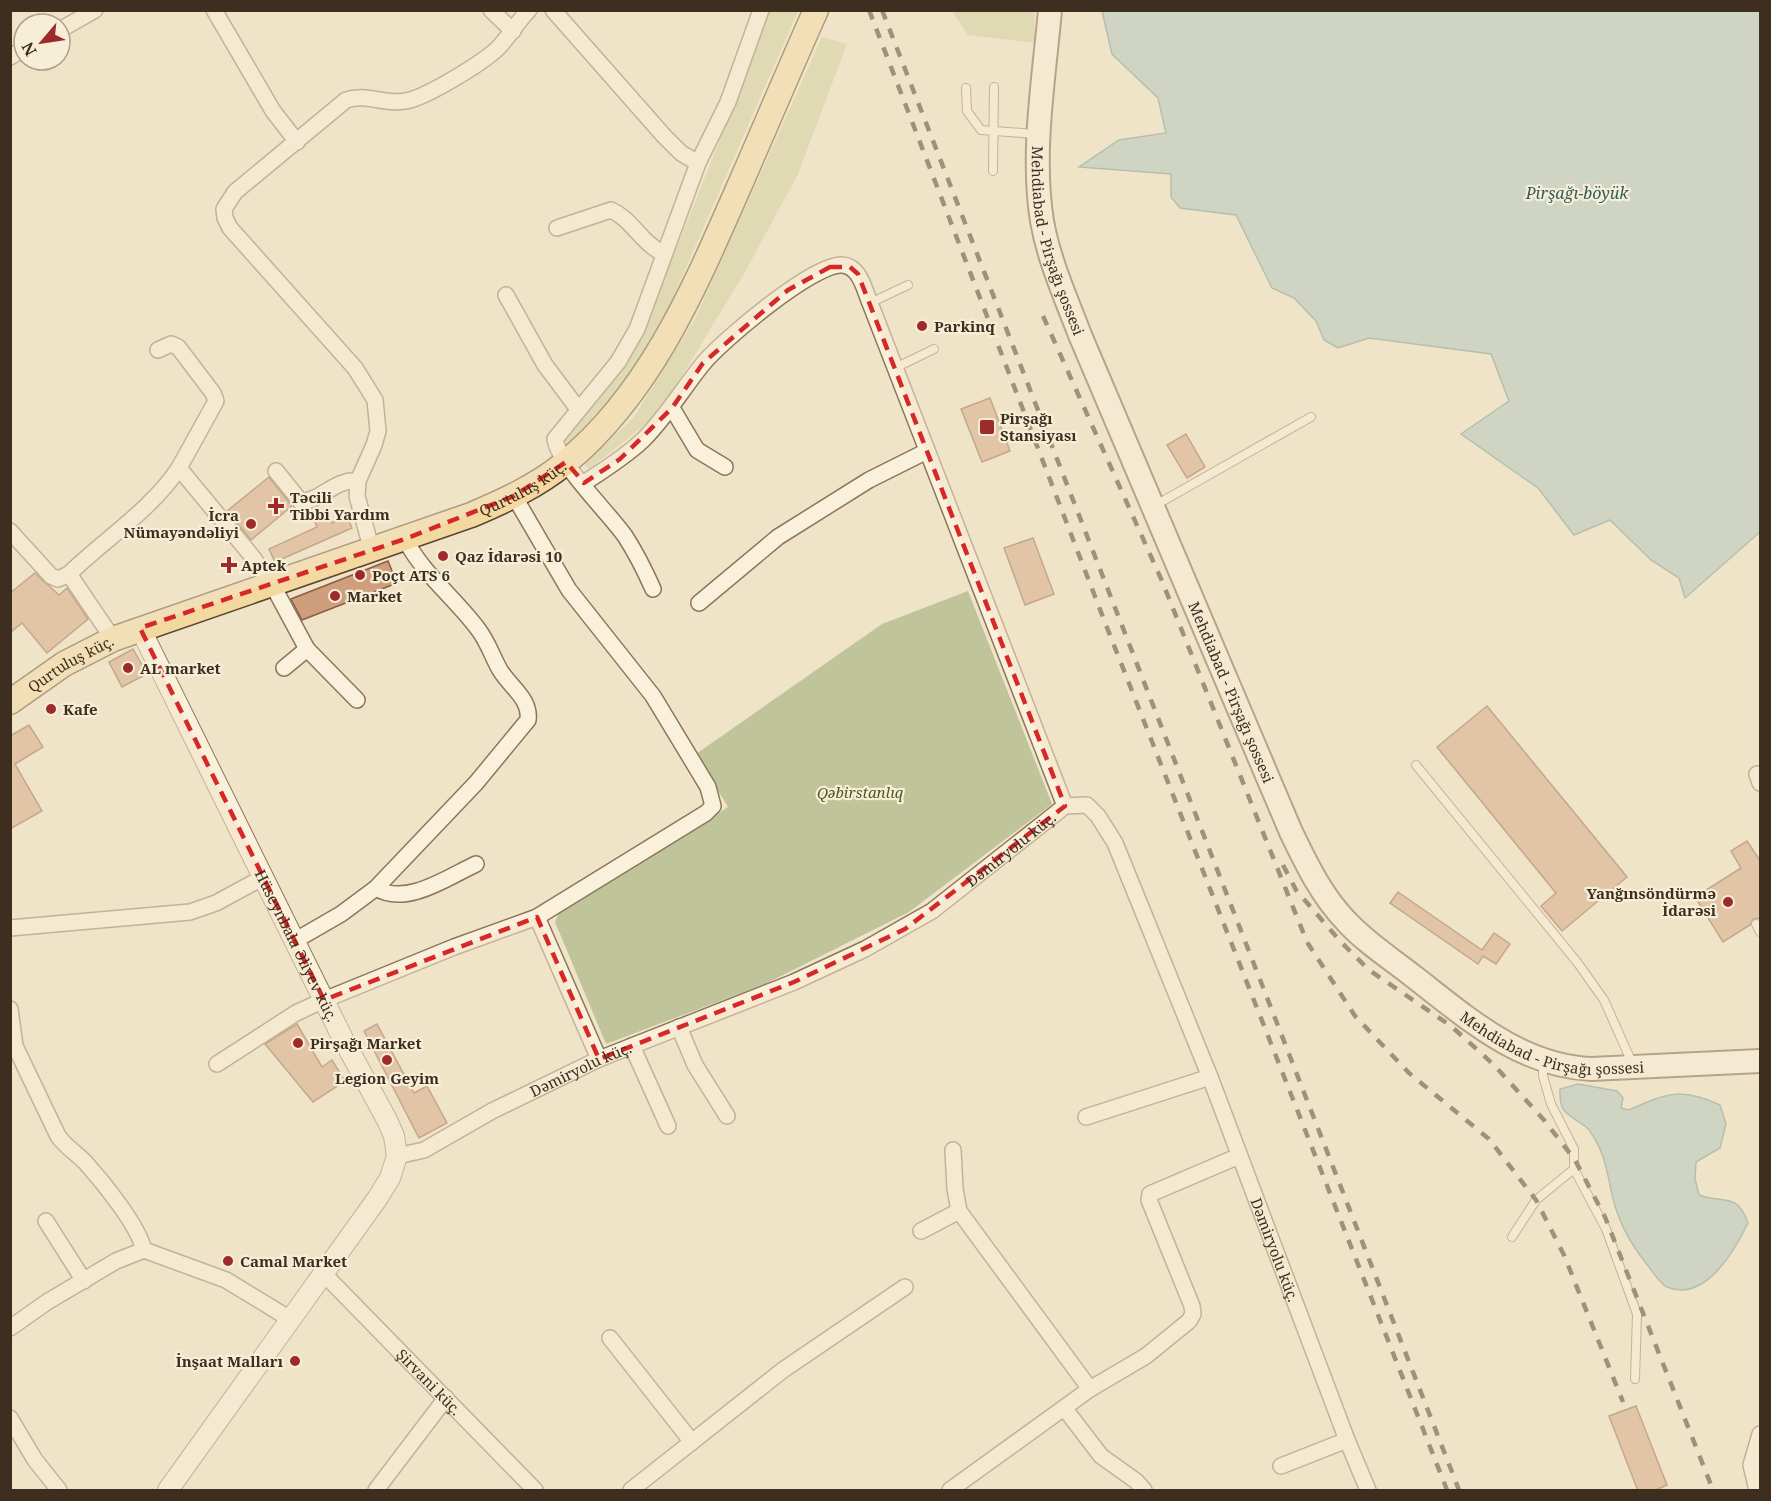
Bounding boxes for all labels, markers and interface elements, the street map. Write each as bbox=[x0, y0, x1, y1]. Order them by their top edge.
north arrow bbox=[12, 12, 72, 72]
text: N bbox=[16, 38, 42, 60]
street label: Mehdiabad - Pirşağı şossesi bbox=[1028, 146, 1089, 338]
water label: Pirşağı-böyük bbox=[1525, 182, 1629, 204]
place label: Parkinq bbox=[934, 316, 995, 336]
marker: Parkinq bbox=[915, 319, 929, 333]
place label: Pirşağı Stansiyası bbox=[1000, 408, 1077, 445]
marker: Pirşağı Stansiyası bbox=[978, 418, 996, 436]
street label: Qurtuluş küç. bbox=[476, 456, 570, 520]
place label: Təcili Tibbi Yardım bbox=[290, 487, 390, 524]
marker: Təcili Tibbi Yardım bbox=[267, 497, 285, 515]
place label: İcra Nümayəndəliyi bbox=[124, 505, 240, 542]
marker: İcra Nümayəndəliyi bbox=[244, 517, 258, 531]
place label: Qaz İdarəsi 10 bbox=[455, 546, 562, 566]
marker: Qaz İdarəsi 10 bbox=[436, 549, 450, 563]
place label: Aptek bbox=[241, 555, 287, 575]
marker: Aptek bbox=[222, 558, 236, 572]
place label: Poçt ATS 6 bbox=[372, 565, 450, 585]
marker: Poçt ATS 6 bbox=[353, 568, 367, 582]
place label: Market bbox=[347, 586, 402, 606]
marker: Market bbox=[328, 589, 342, 603]
street label: Mehdiabad - Pirşağı şossesi bbox=[1184, 598, 1279, 786]
street label: Qurtuluş küç. bbox=[24, 630, 117, 697]
place label: AL market bbox=[140, 658, 221, 678]
marker: AL market bbox=[121, 661, 135, 675]
place label: Kafe bbox=[63, 699, 98, 719]
marker: Kafe bbox=[44, 702, 58, 716]
park label: Qəbirstanlıq bbox=[817, 782, 904, 802]
street label: Dəmiryolu küç. bbox=[961, 807, 1060, 891]
street label: Hüseynbala Əliyev küç. bbox=[251, 866, 343, 1025]
place label: Yanğınsöndürmə İdarəsi bbox=[1586, 883, 1717, 920]
marker: Yanğınsöndürmə İdarəsi bbox=[1721, 895, 1735, 909]
street label: Mehdiabad - Pirşağı şossesi bbox=[1457, 1006, 1645, 1079]
place label: Pirşağı Market bbox=[310, 1033, 422, 1053]
marker: Pirşağı Market bbox=[291, 1036, 305, 1050]
street label: Dəmiryolu küç. bbox=[526, 1037, 634, 1101]
marker: Legion Geyim bbox=[380, 1053, 394, 1067]
place label: Legion Geyim bbox=[335, 1068, 439, 1088]
street label: Dəmiryolu küç. bbox=[1246, 1195, 1304, 1304]
place label: Camal Market bbox=[240, 1251, 347, 1271]
marker: Camal Market bbox=[221, 1254, 235, 1268]
street label: Şirvani küç. bbox=[392, 1344, 466, 1419]
place label: İnşaat Malları bbox=[176, 1351, 284, 1371]
marker: İnşaat Malları bbox=[288, 1354, 302, 1368]

